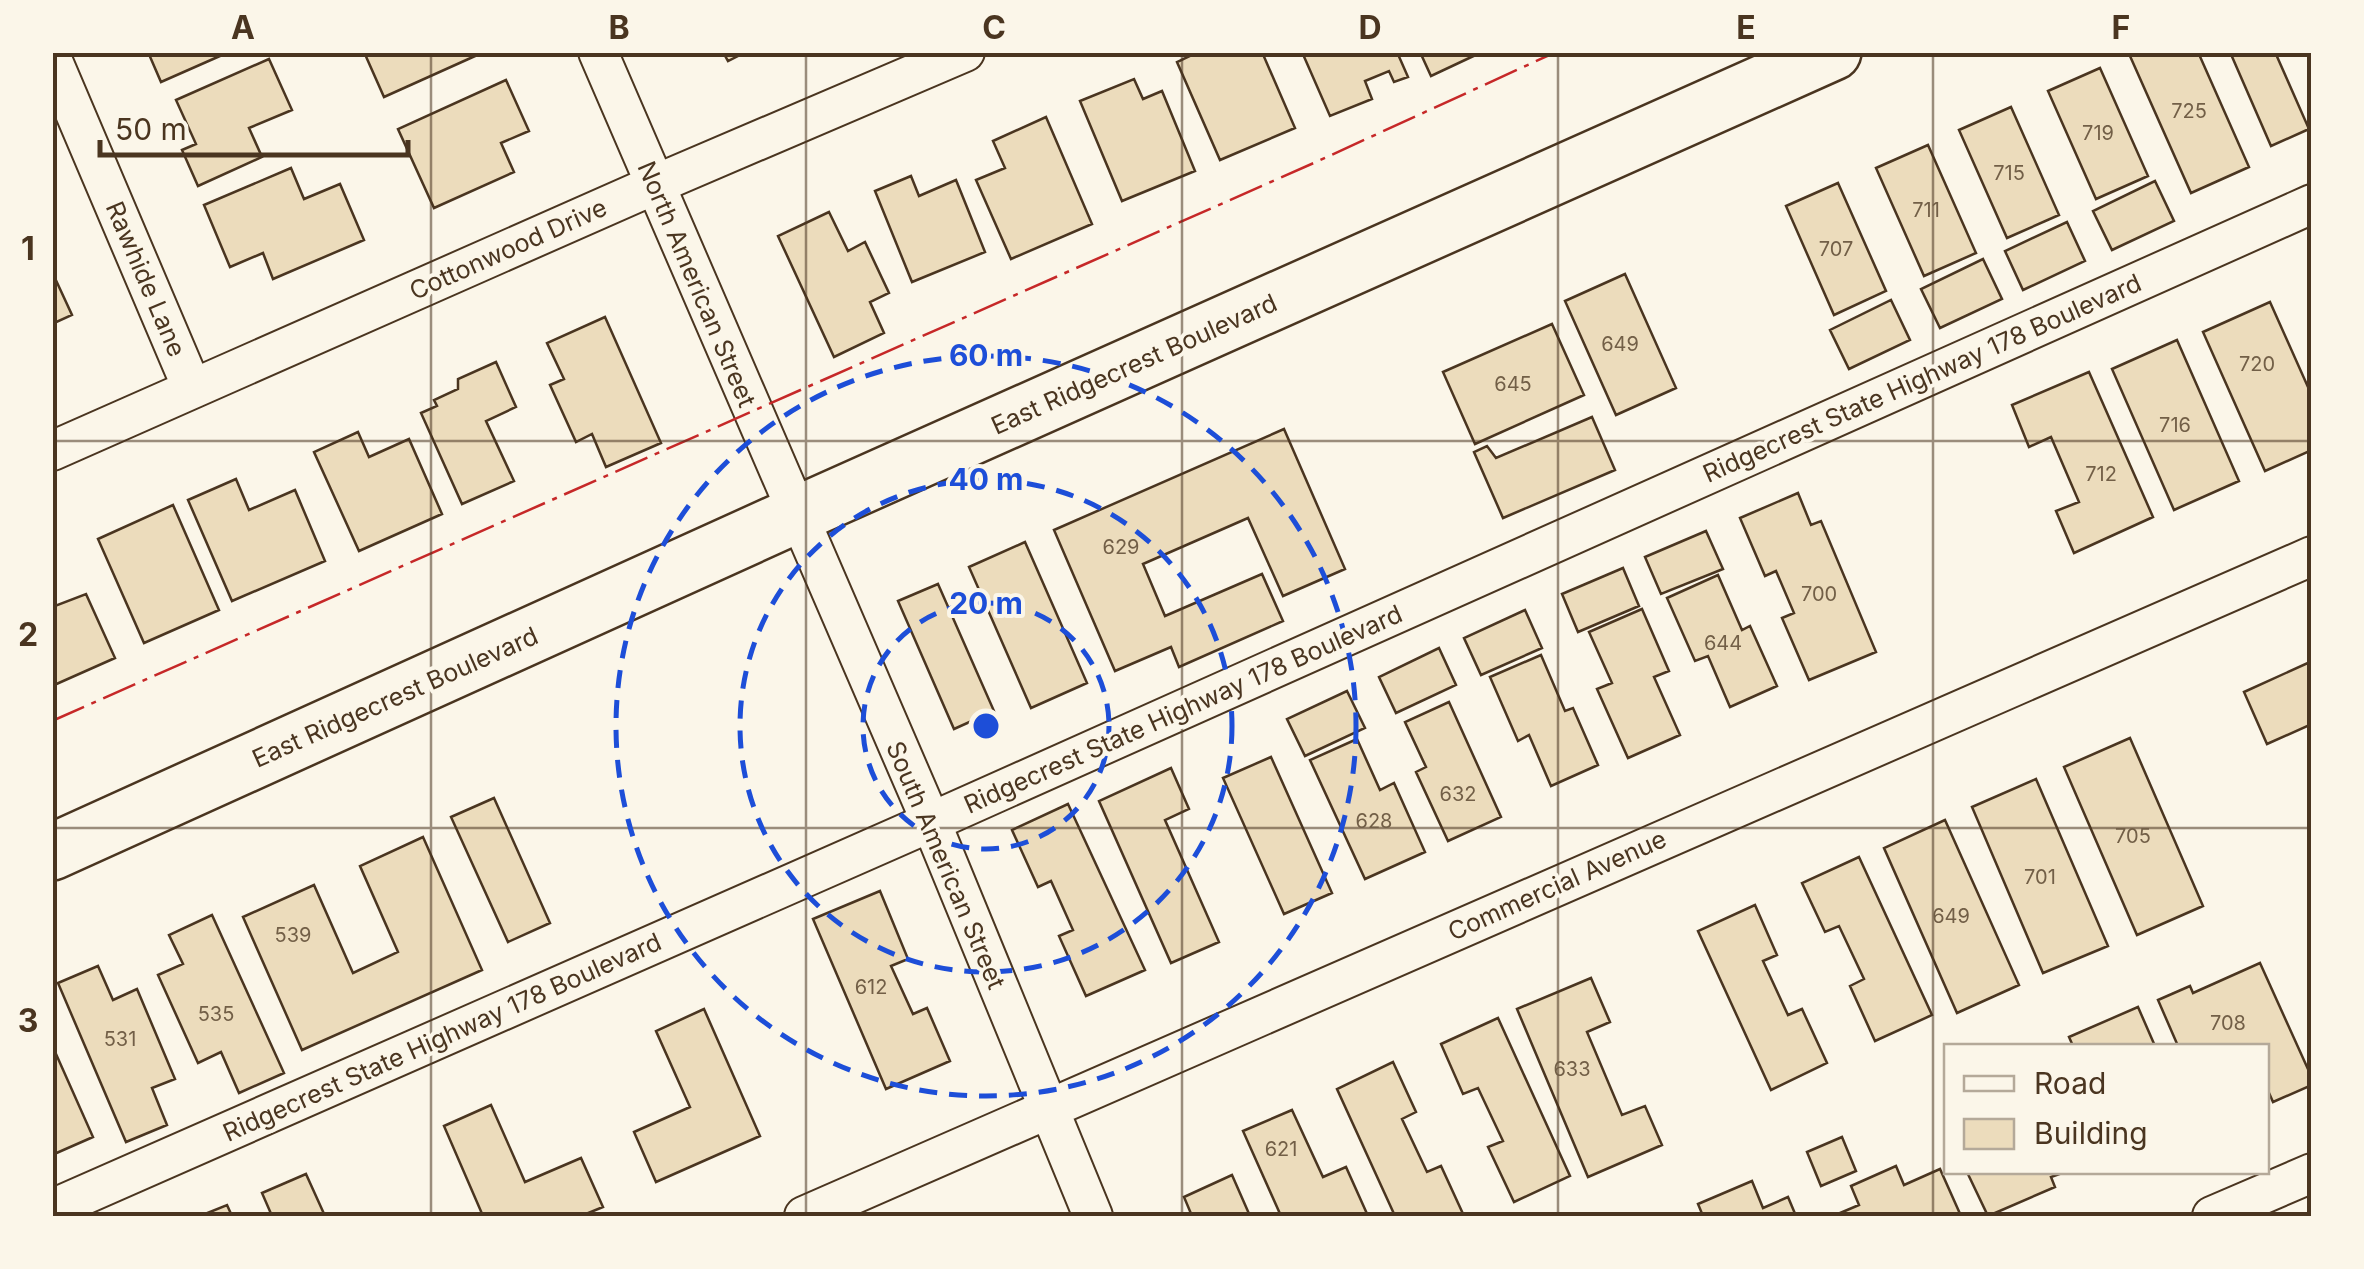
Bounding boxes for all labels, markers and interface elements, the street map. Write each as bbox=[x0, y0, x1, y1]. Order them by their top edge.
text: A bbox=[231, 8, 255, 47]
text: B bbox=[608, 8, 630, 47]
text: C bbox=[982, 8, 1006, 47]
text: D bbox=[1358, 8, 1382, 47]
text: E bbox=[1736, 8, 1756, 47]
text: F bbox=[2112, 8, 2130, 47]
scale bar bbox=[100, 95, 408, 157]
house number: 725 bbox=[2171, 99, 2207, 123]
text: 50 m bbox=[115, 111, 187, 147]
house number: 719 bbox=[2082, 121, 2114, 145]
street label: North American Street bbox=[632, 157, 762, 411]
house number: 715 bbox=[1993, 161, 2025, 185]
street label: Cottonwood Drive bbox=[405, 192, 611, 306]
street label: Rawhide Lane bbox=[100, 197, 192, 361]
house number: 711 bbox=[1912, 198, 1940, 222]
text: 1 bbox=[21, 229, 35, 268]
house number: 707 bbox=[1819, 237, 1853, 261]
street label: Ridgecrest State Highway 178 Boulevard bbox=[1698, 267, 2146, 489]
street label: East Ridgecrest Boulevard bbox=[986, 287, 1282, 441]
house number: 649 bbox=[1601, 332, 1639, 356]
text: 60 m bbox=[949, 337, 1023, 373]
house number: 720 bbox=[2239, 352, 2275, 376]
house number: 645 bbox=[1494, 372, 1532, 396]
house number: 716 bbox=[2159, 413, 2191, 437]
text: 40 m bbox=[949, 461, 1024, 497]
house number: 712 bbox=[2085, 462, 2117, 486]
house number: 629 bbox=[1102, 535, 1140, 559]
house number: 700 bbox=[1801, 582, 1837, 606]
text: 20 m bbox=[949, 585, 1023, 621]
street label: Ridgecrest State Highway 178 Boulevard bbox=[959, 598, 1407, 820]
text: 2 bbox=[18, 615, 38, 654]
street label: East Ridgecrest Boulevard bbox=[247, 620, 543, 774]
house number: 644 bbox=[1704, 631, 1742, 655]
centre of rings bbox=[968, 708, 1004, 744]
street label: South American Street bbox=[880, 737, 1012, 993]
house number: 632 bbox=[1440, 782, 1476, 806]
house number: 628 bbox=[1356, 809, 1392, 833]
street label: Commercial Avenue bbox=[1443, 823, 1671, 947]
house number: 705 bbox=[2115, 824, 2151, 848]
house number: 701 bbox=[2024, 865, 2056, 889]
house number: 649 bbox=[1932, 904, 1970, 928]
house number: 539 bbox=[275, 923, 311, 947]
street label: Ridgecrest State Highway 178 Boulevard bbox=[218, 926, 666, 1148]
house number: 612 bbox=[855, 975, 887, 999]
text: 3 bbox=[18, 1001, 38, 1040]
house number: 535 bbox=[198, 1002, 234, 1026]
house number: 708 bbox=[2210, 1011, 2246, 1035]
house number: 531 bbox=[104, 1027, 136, 1051]
legend bbox=[1944, 1044, 2269, 1174]
house number: 633 bbox=[1553, 1057, 1591, 1081]
text: Road bbox=[2034, 1065, 2106, 1101]
text: Building bbox=[2034, 1115, 2148, 1151]
house number: 621 bbox=[1265, 1137, 1297, 1161]

